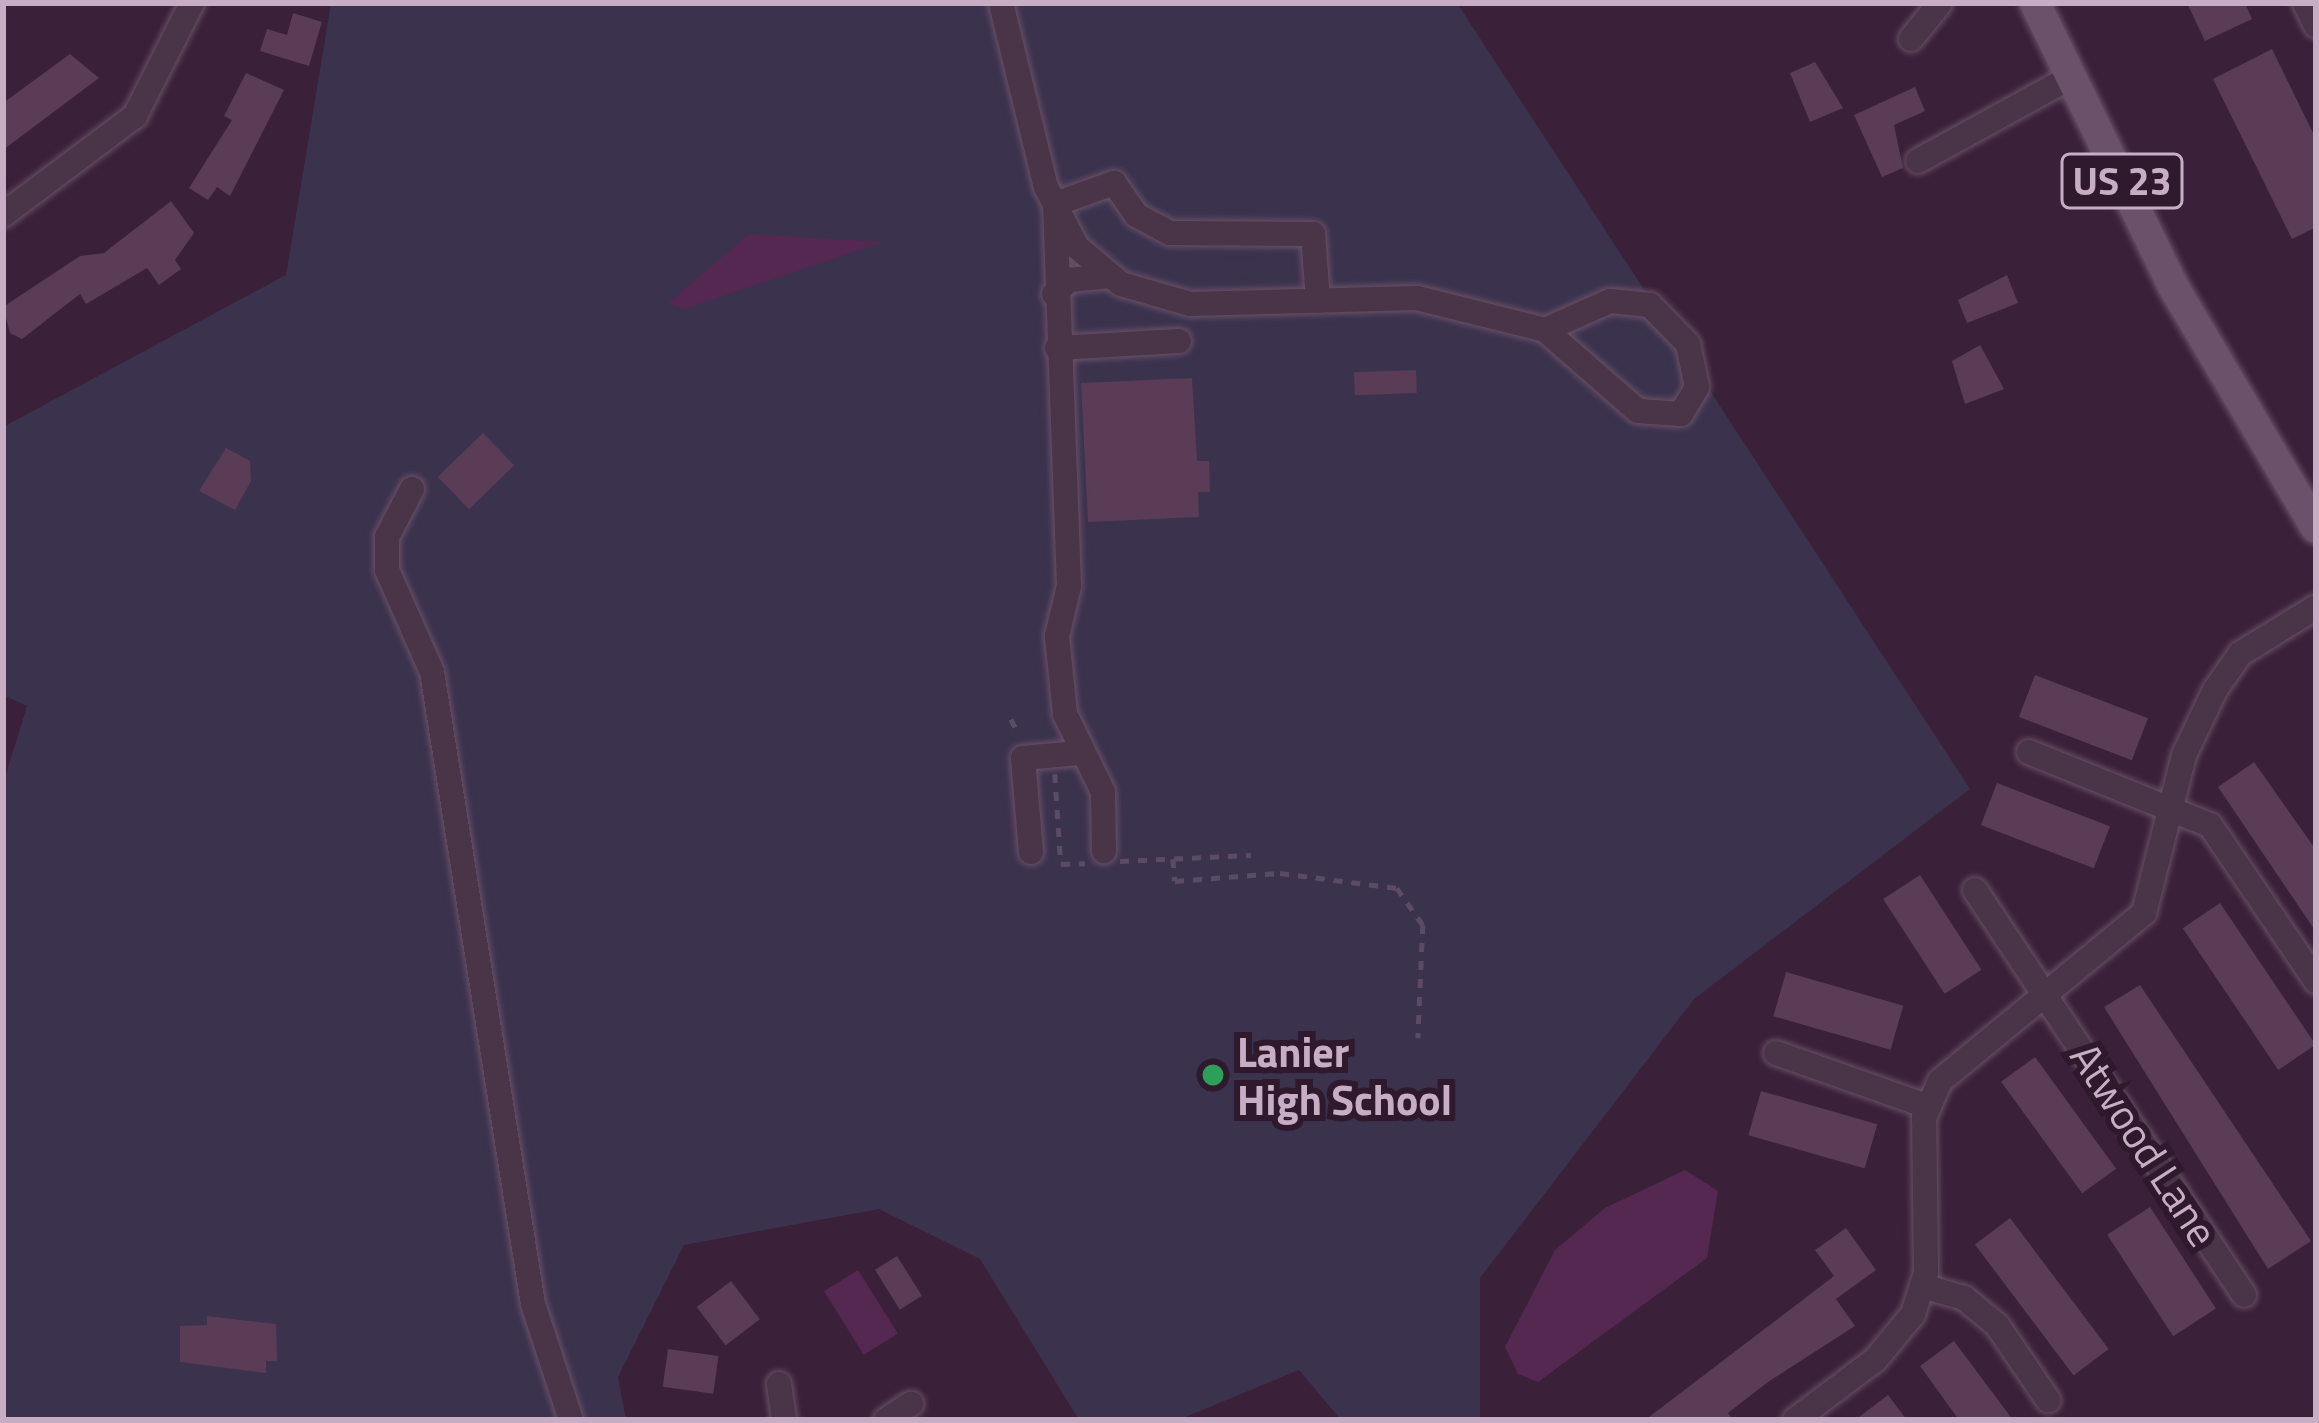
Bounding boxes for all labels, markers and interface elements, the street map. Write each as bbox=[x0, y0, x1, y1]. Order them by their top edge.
road number: US 23 bbox=[2059, 148, 2185, 214]
place label: Lanier High School bbox=[1237, 1026, 1452, 1124]
street label: Atwood Lane bbox=[2061, 1033, 2229, 1255]
marker: Lanier High School bbox=[1200, 1062, 1226, 1088]

